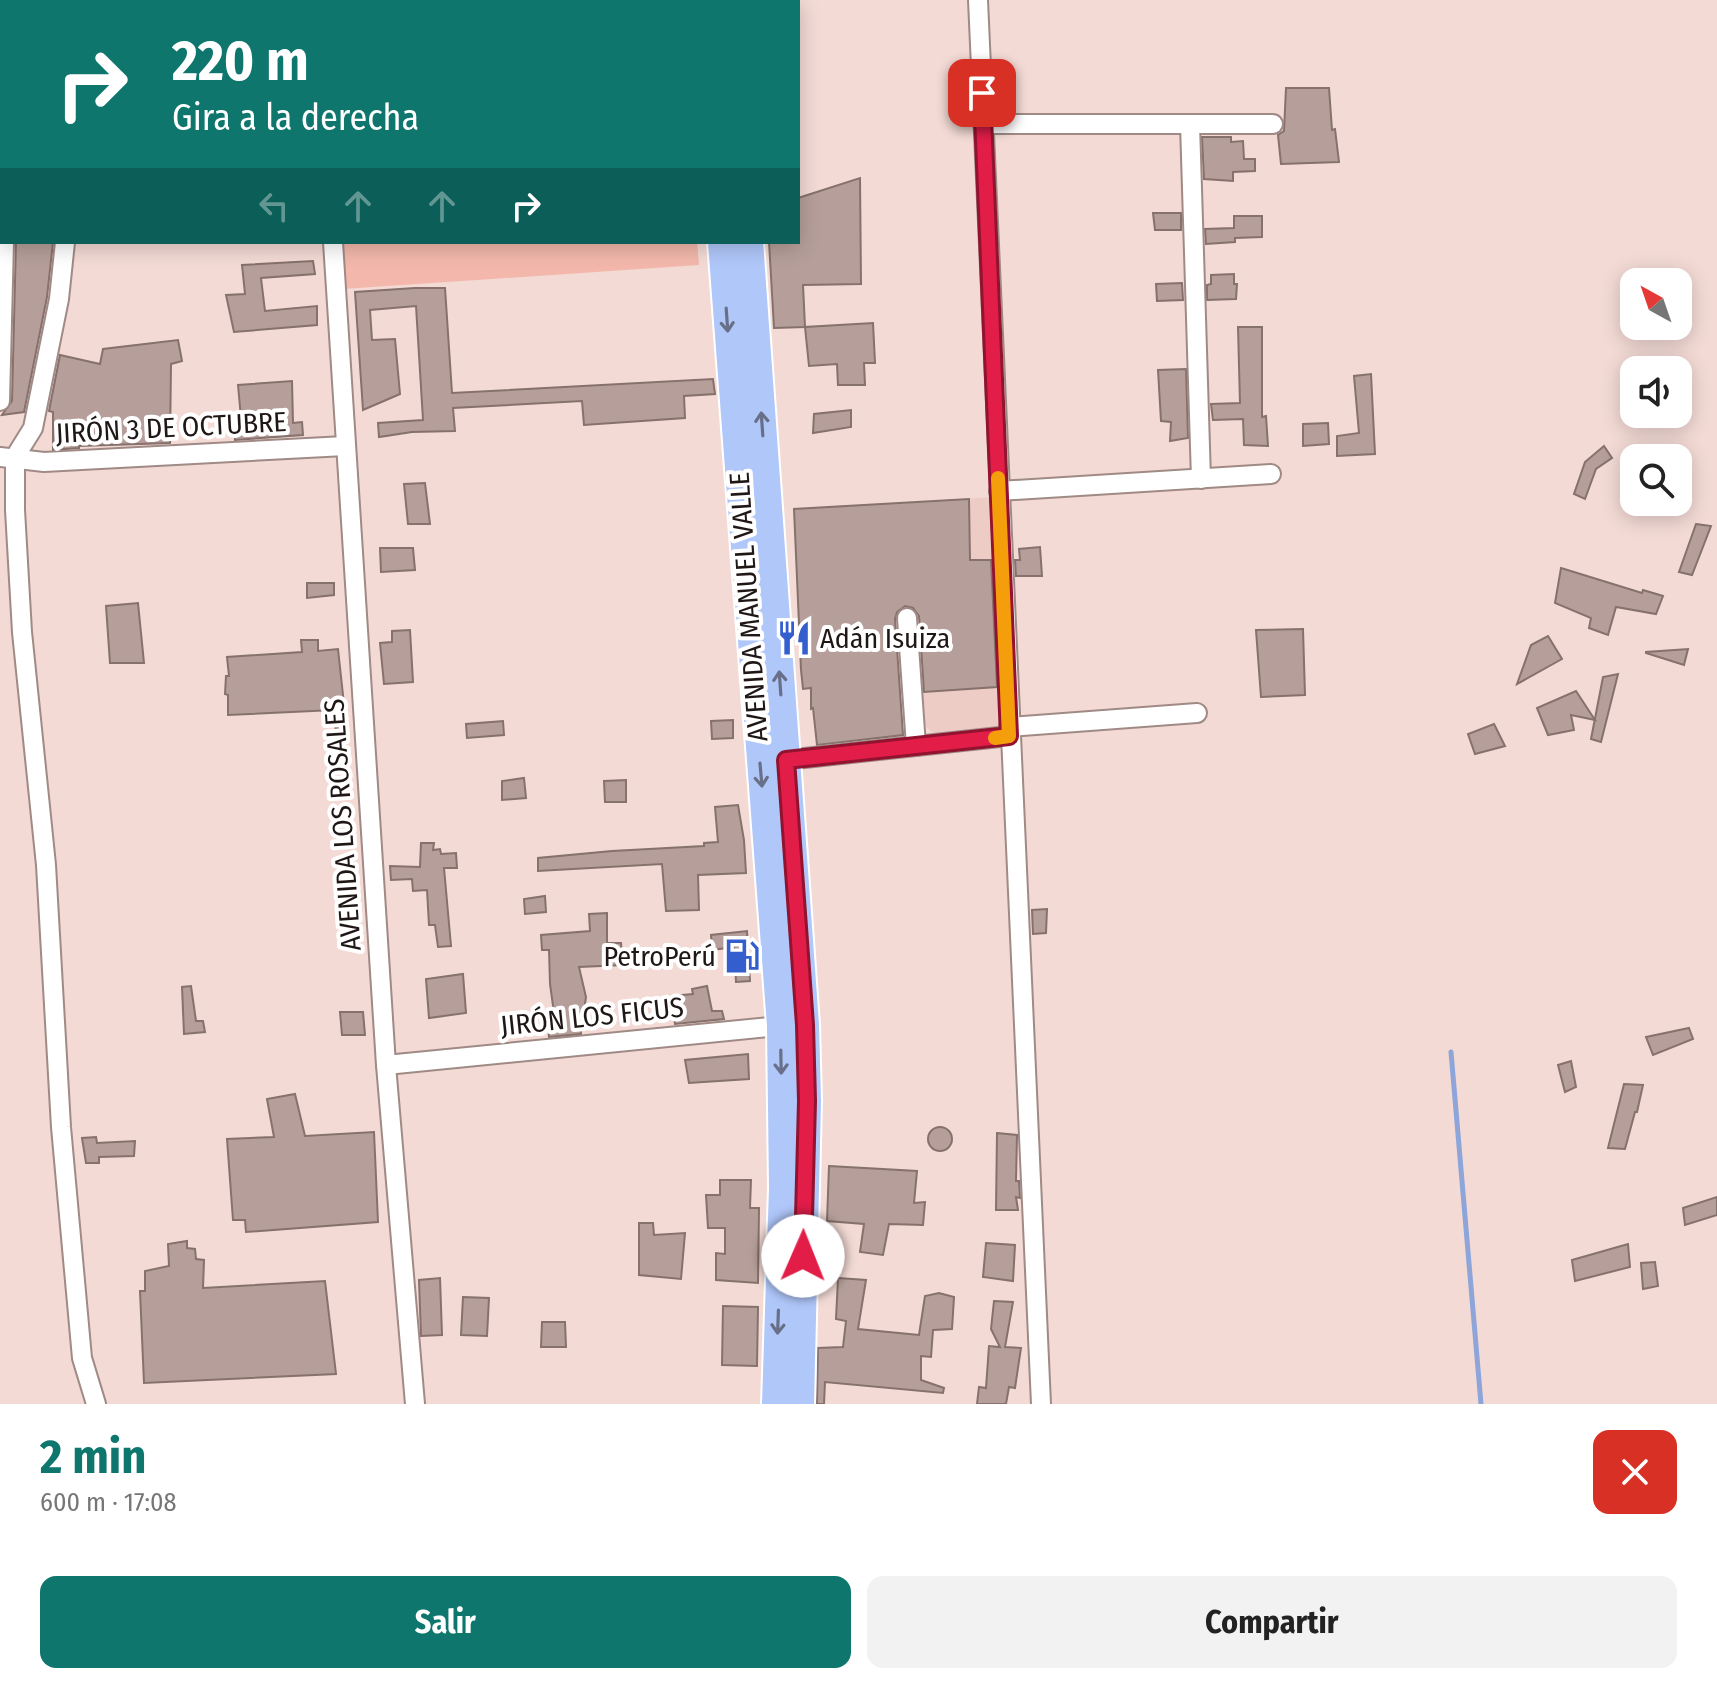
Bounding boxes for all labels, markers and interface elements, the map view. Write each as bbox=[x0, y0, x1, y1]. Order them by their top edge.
text: 220 m bbox=[172, 28, 309, 95]
icon: right bbox=[40, 32, 144, 136]
pin bbox=[948, 59, 1016, 127]
icon: arrive bbox=[960, 71, 1004, 115]
text: Gira a la derecha bbox=[172, 96, 419, 140]
icon: left bbox=[252, 184, 296, 228]
icon: ahead bbox=[336, 184, 380, 228]
icon: ahead bbox=[420, 184, 464, 228]
icon: right bbox=[504, 184, 548, 228]
north arrow bbox=[1620, 268, 1692, 340]
map controls bbox=[1620, 268, 1692, 516]
one-way arrow bbox=[720, 306, 735, 333]
button: sound bbox=[1620, 356, 1692, 428]
street label: JIRÓN 3 DE OCTUBRE bbox=[55, 405, 287, 450]
one-way arrow bbox=[754, 411, 769, 438]
button: search bbox=[1620, 444, 1692, 516]
street label: AVENIDA MANUEL VALLE bbox=[723, 471, 774, 743]
restaurant icon: Adán Isuiza bbox=[775, 619, 813, 657]
place label: Adán Isuiza bbox=[820, 622, 950, 655]
one-way arrow bbox=[772, 670, 787, 697]
street label: AVENIDA LOS ROSALES bbox=[317, 698, 368, 952]
one-way arrow bbox=[754, 761, 769, 788]
fuel station icon: PetroPerú bbox=[723, 937, 761, 975]
place label: PetroPerú bbox=[603, 940, 716, 973]
street label: JIRÓN LOS FICUS bbox=[499, 990, 685, 1043]
one-way arrow bbox=[774, 1048, 789, 1075]
position arrow bbox=[761, 1214, 845, 1298]
one-way arrow bbox=[771, 1308, 786, 1335]
text: 2 min bbox=[40, 1428, 146, 1486]
button: close bbox=[1593, 1430, 1677, 1514]
text: 600 m · 17:08 bbox=[40, 1487, 177, 1518]
button: Salir bbox=[40, 1576, 851, 1668]
button: Compartir bbox=[867, 1576, 1677, 1668]

